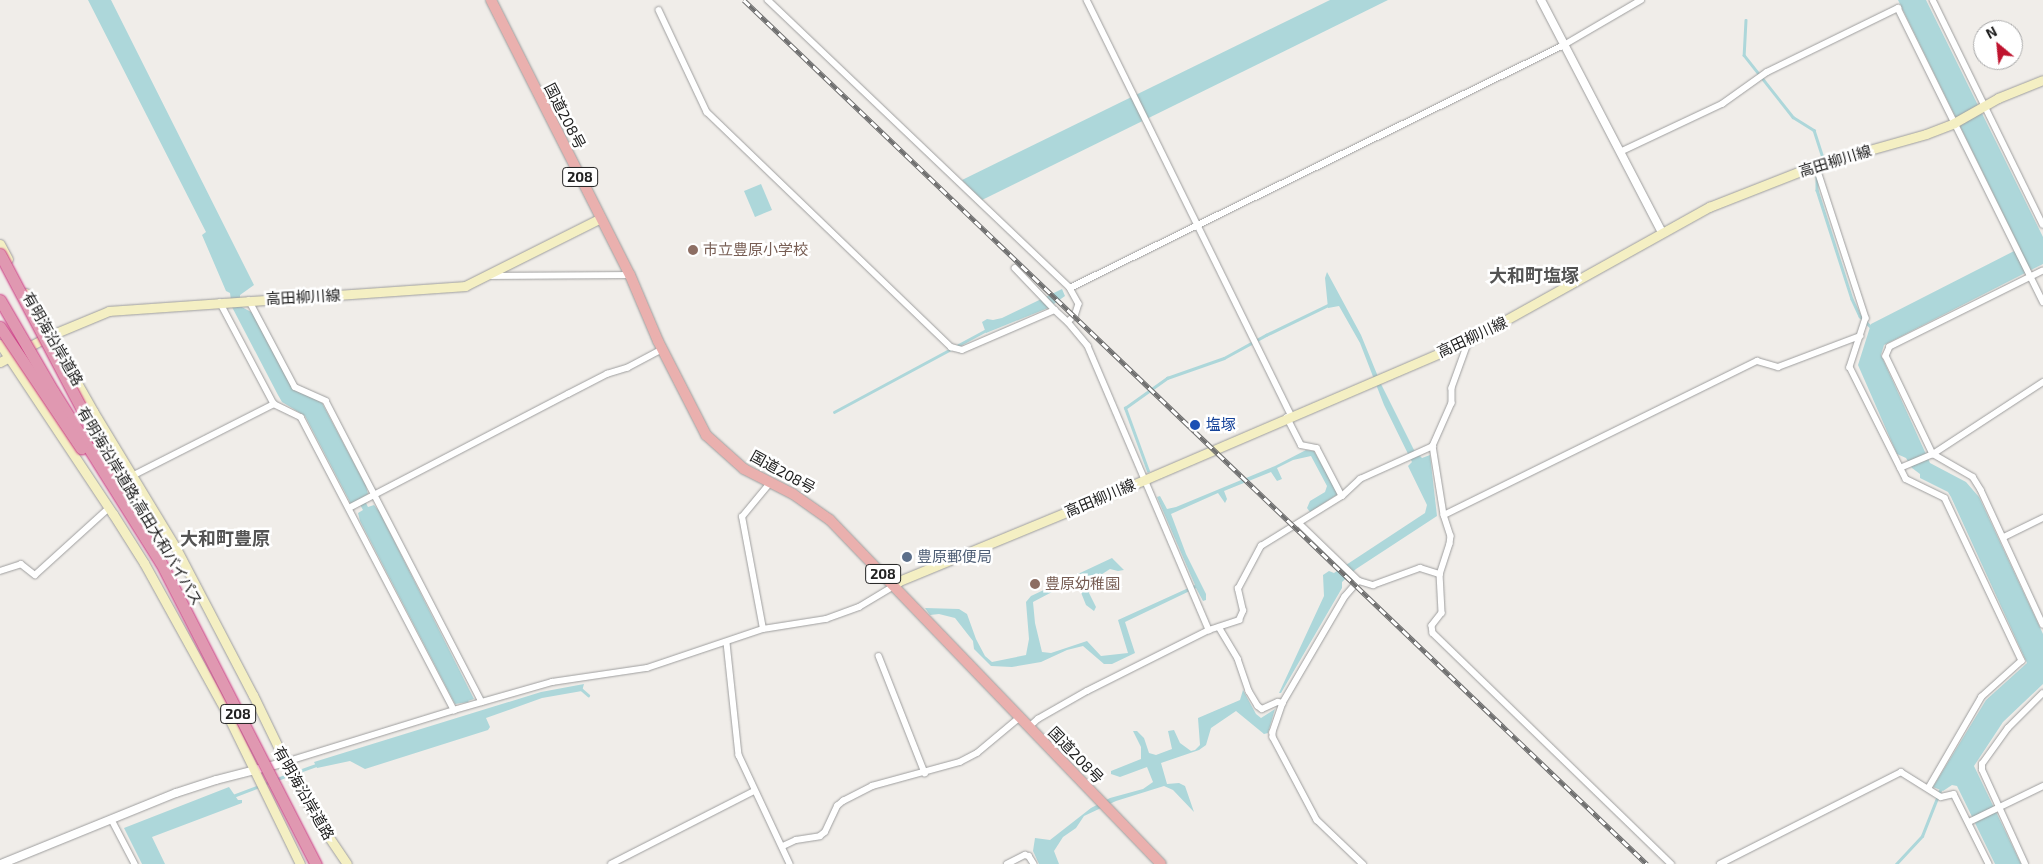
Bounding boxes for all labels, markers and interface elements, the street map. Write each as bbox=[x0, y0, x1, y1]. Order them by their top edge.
north arrow bbox=[1973, 20, 2023, 70]
text: N bbox=[1983, 22, 2000, 42]
street label: 国道208号 bbox=[541, 80, 589, 152]
street label: 高田柳川線 bbox=[1797, 141, 1873, 181]
road number: 208 bbox=[561, 166, 599, 188]
place label: 市立豊原小学校 bbox=[703, 241, 808, 259]
marker: 市立豊原小学校 bbox=[687, 244, 699, 256]
district label: 大和町塩塚 bbox=[1489, 264, 1579, 286]
street label: 高田柳川線 bbox=[265, 286, 341, 308]
street label: 有明海沿岸道路 bbox=[19, 289, 87, 389]
street label: 高田柳川線 bbox=[1434, 313, 1510, 361]
street label: 有明海沿岸道路;高田大和バイパス bbox=[73, 403, 207, 609]
place label: 塩塚 bbox=[1206, 416, 1236, 434]
marker: 塩塚 bbox=[1188, 418, 1202, 432]
street label: 国道208号 bbox=[747, 447, 819, 497]
street label: 高田柳川線 bbox=[1062, 475, 1138, 521]
district label: 大和町豊原 bbox=[180, 527, 270, 549]
place label: 豊原郵便局 bbox=[917, 548, 992, 566]
marker: 豊原郵便局 bbox=[901, 551, 913, 563]
road number: 208 bbox=[864, 562, 902, 586]
place label: 豊原幼稚園 bbox=[1045, 575, 1120, 593]
marker: 豊原幼稚園 bbox=[1029, 578, 1041, 590]
road number: 208 bbox=[219, 702, 257, 726]
street label: 国道208号 bbox=[1045, 723, 1107, 787]
street label: 有明海沿岸道路 bbox=[270, 743, 338, 843]

